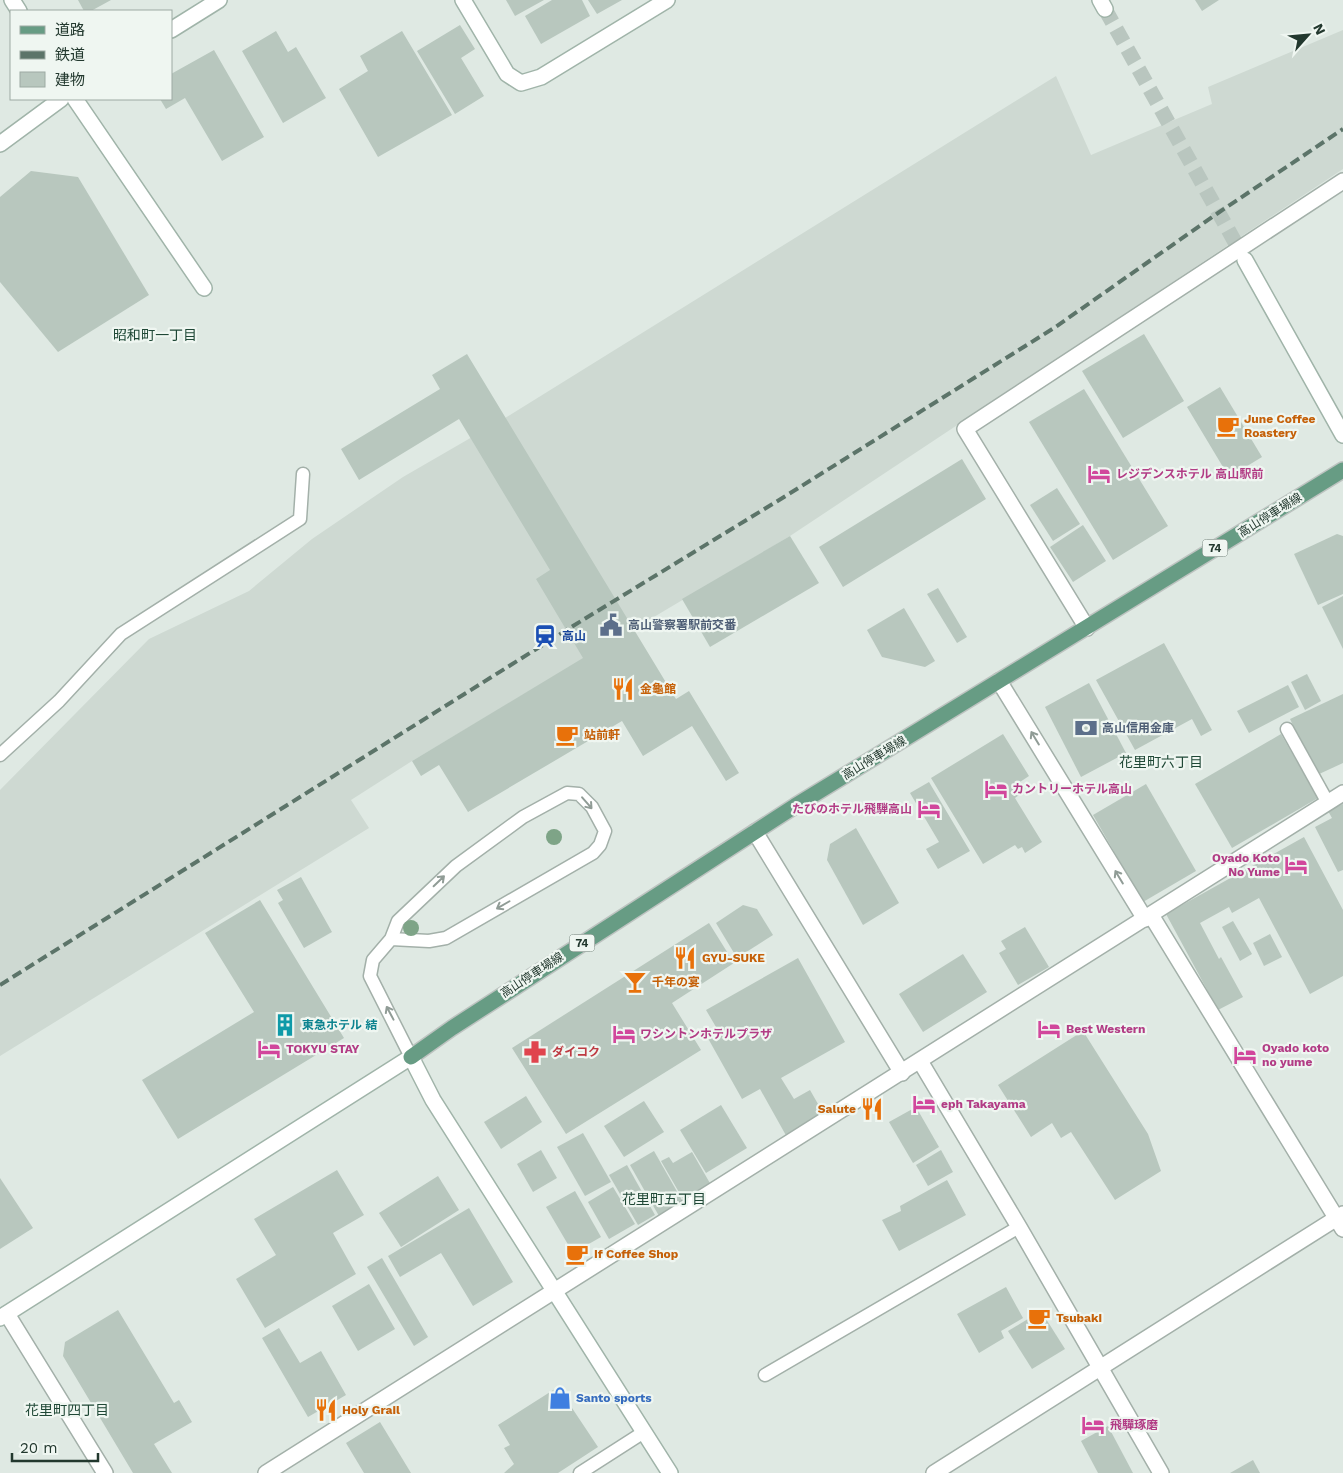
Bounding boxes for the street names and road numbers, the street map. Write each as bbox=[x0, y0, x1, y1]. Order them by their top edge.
street label: 高山停車場線 bbox=[1236, 490, 1304, 540]
road number: 74 bbox=[1202, 540, 1228, 556]
street label: 高山停車場線 bbox=[840, 733, 908, 783]
road number: 74 bbox=[570, 934, 594, 951]
street label: 高山停車場線 bbox=[498, 950, 566, 1000]

